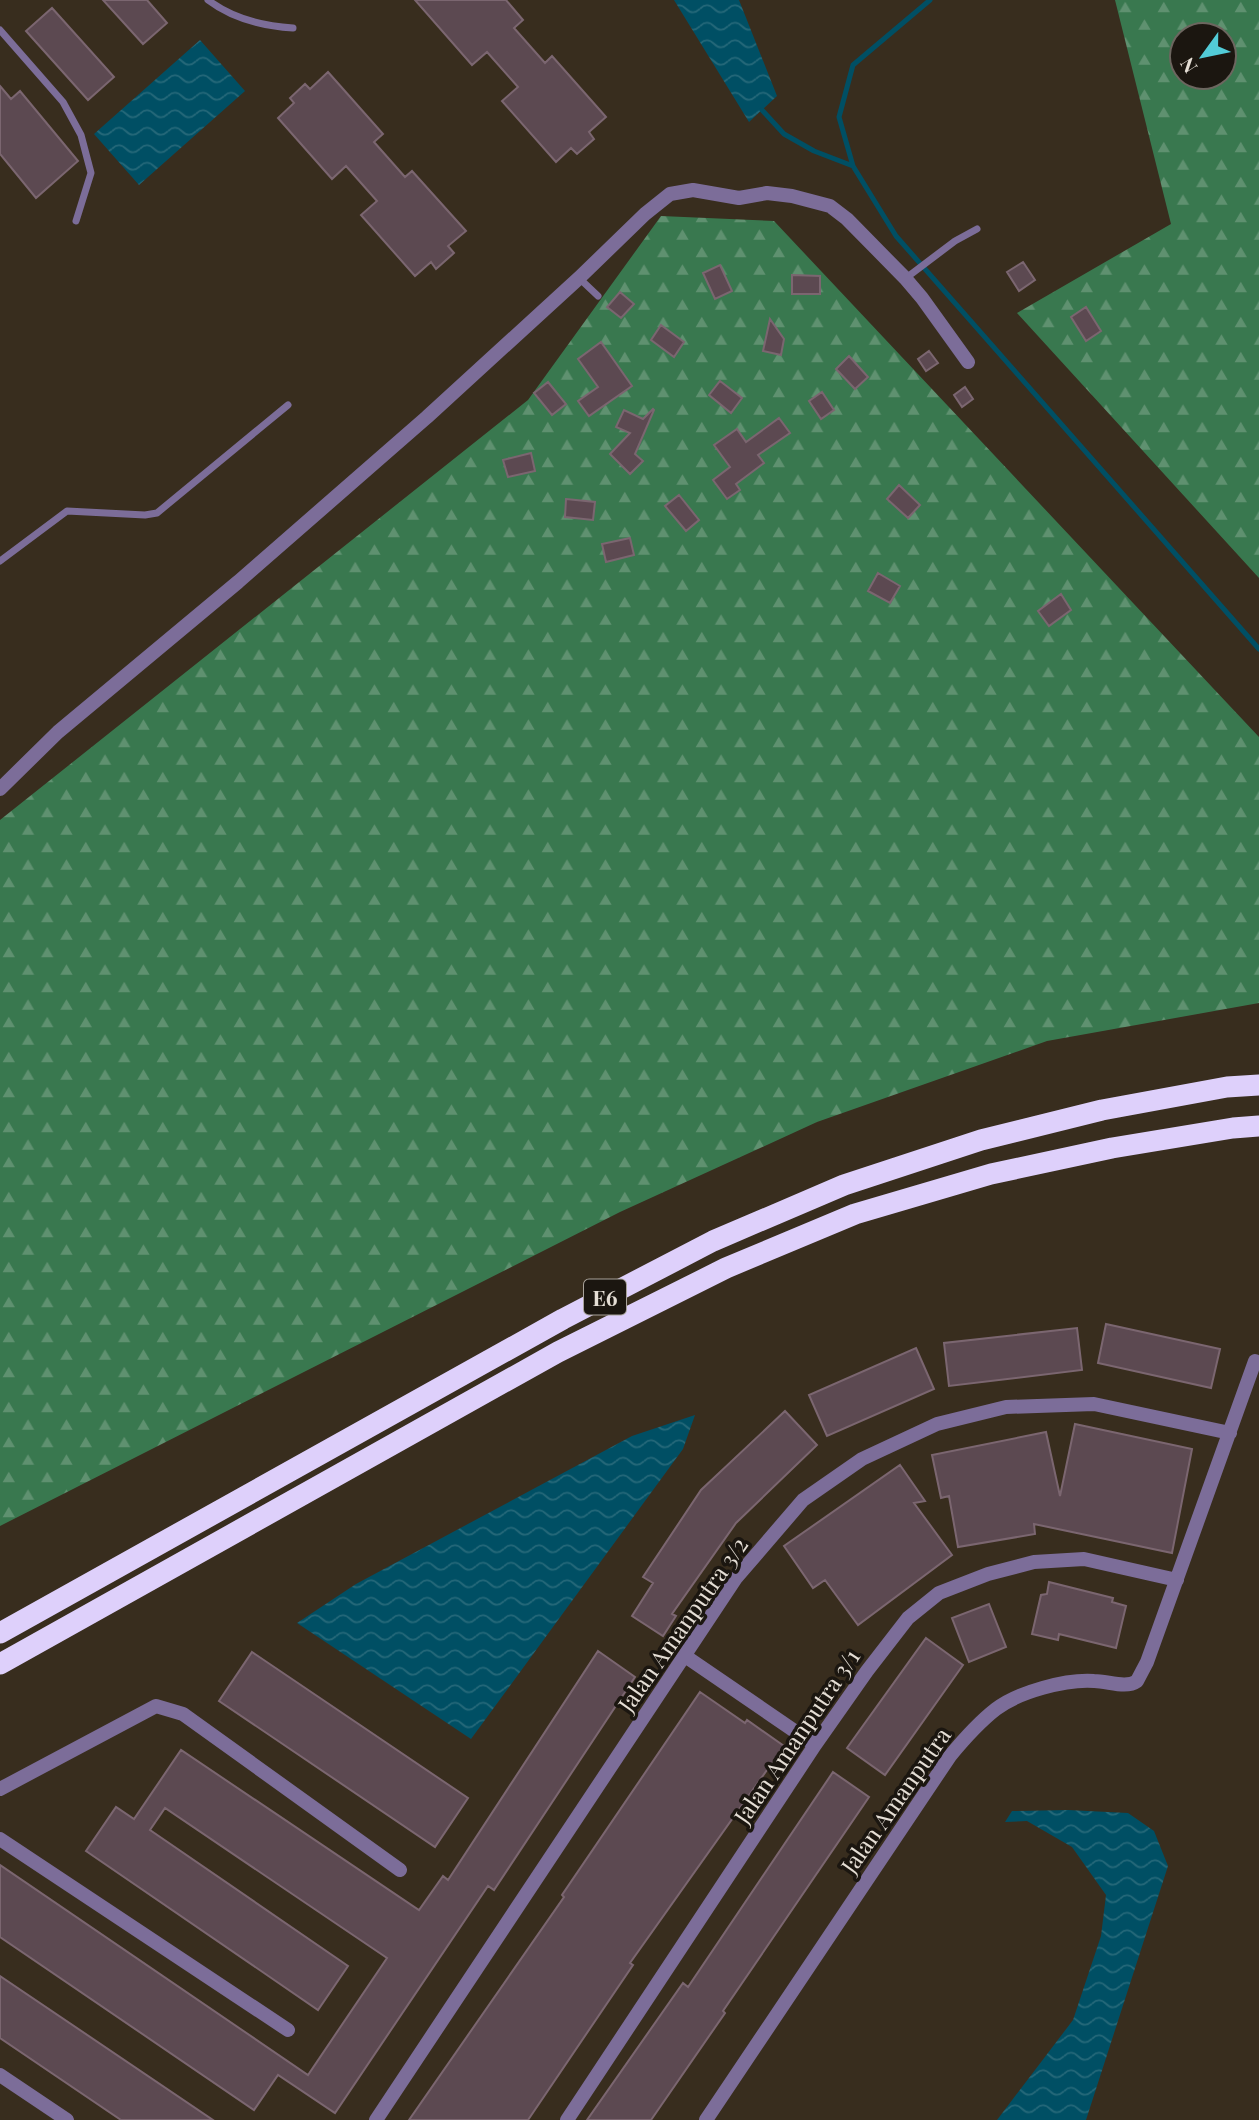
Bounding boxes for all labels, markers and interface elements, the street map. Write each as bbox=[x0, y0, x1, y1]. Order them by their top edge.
north arrow bbox=[1168, 21, 1238, 91]
text: N bbox=[1173, 53, 1203, 79]
road number: E6 bbox=[584, 1280, 626, 1314]
street label: Jalan Amanputra 3/2 bbox=[609, 1530, 754, 1718]
street label: Jalan Amanputra 3/1 bbox=[725, 1642, 866, 1830]
street label: Jalan Amanputra bbox=[832, 1720, 957, 1880]

